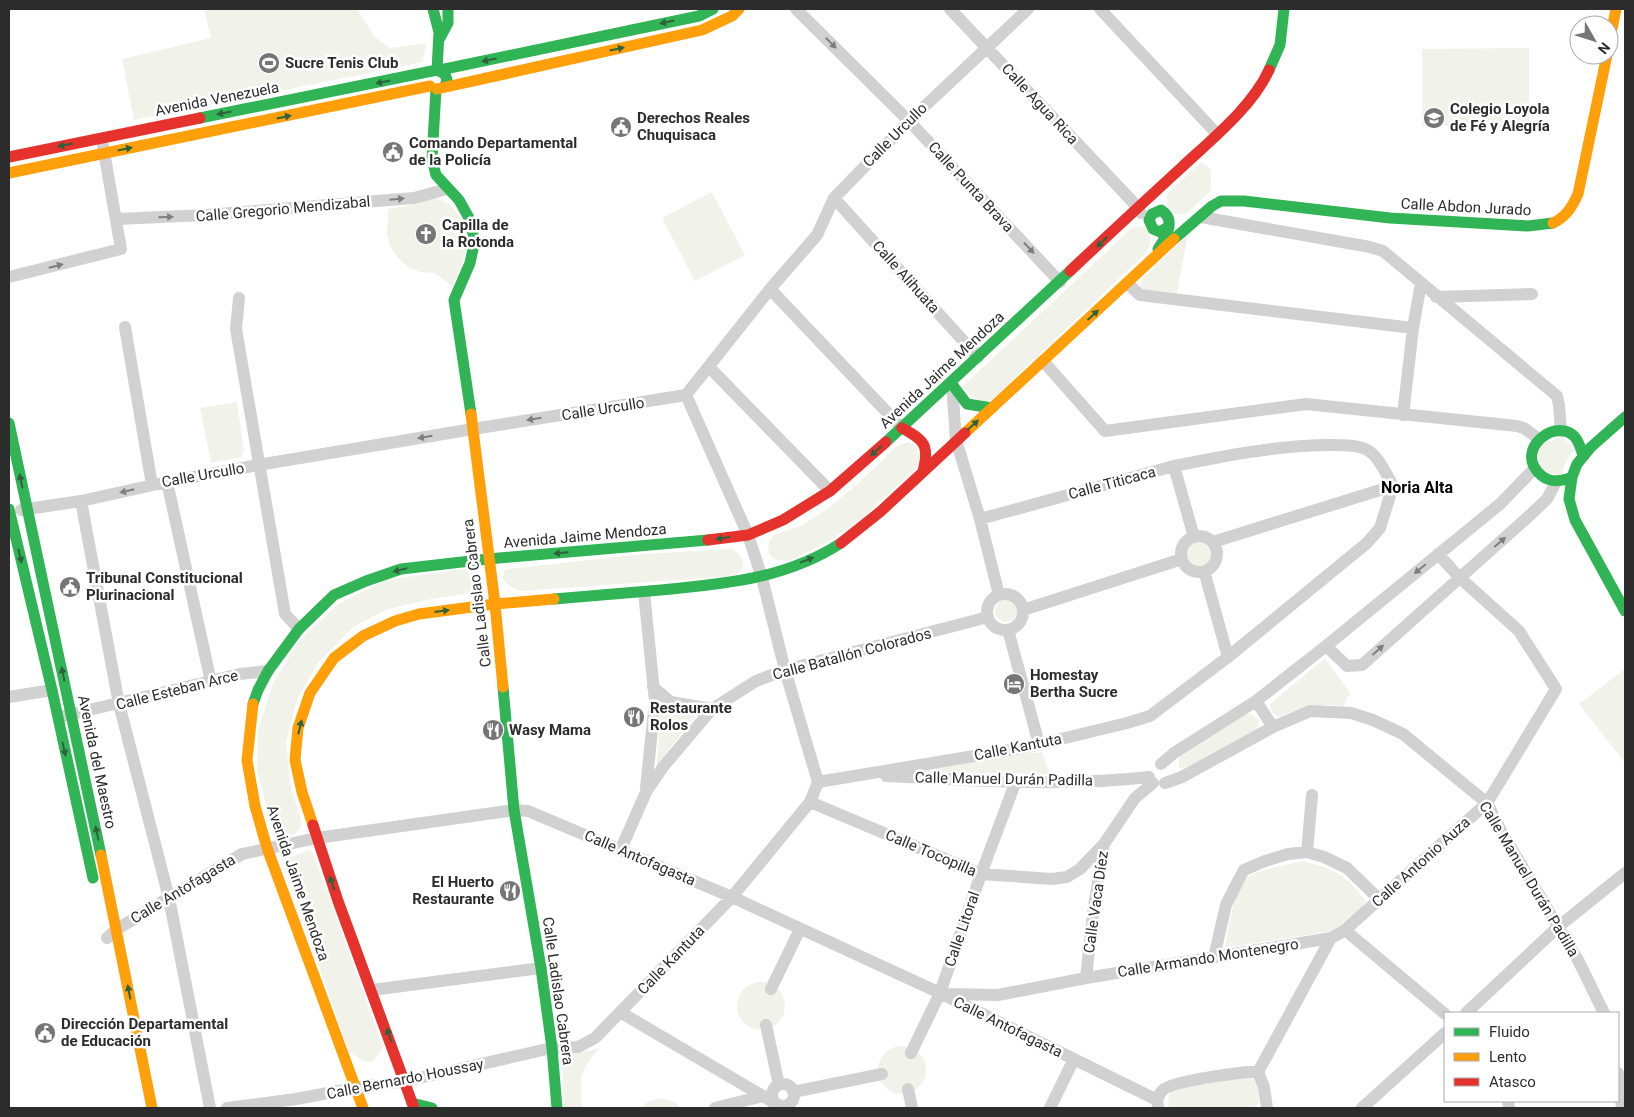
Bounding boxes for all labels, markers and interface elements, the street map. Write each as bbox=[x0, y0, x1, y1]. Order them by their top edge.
north arrow bbox=[1569, 15, 1619, 65]
one-way arrow bbox=[660, 18, 675, 26]
one-way arrow bbox=[825, 37, 837, 49]
text: N bbox=[1595, 39, 1613, 57]
one-way arrow bbox=[610, 44, 626, 52]
sports icon: Sucre Tenis Club bbox=[257, 51, 281, 75]
place label: Sucre Tenis Club bbox=[285, 54, 398, 72]
one-way arrow bbox=[481, 56, 497, 64]
street label: Calle Agua Rica bbox=[998, 60, 1082, 148]
street label: Avenida Venezuela bbox=[154, 78, 280, 120]
one-way arrow bbox=[375, 78, 391, 86]
street label: Calle Urcullo bbox=[859, 99, 931, 171]
place label: Colegio Loyola de Fé y Alegría bbox=[1450, 100, 1550, 135]
school or university icon: Colegio Loyola de Fé y Alegría bbox=[1422, 106, 1446, 130]
place label: Derechos Reales Chuquisaca bbox=[637, 109, 750, 144]
one-way arrow bbox=[215, 110, 231, 118]
one-way arrow bbox=[277, 112, 293, 120]
public building icon: Derechos Reales Chuquisaca bbox=[609, 115, 633, 139]
place label: Comando Departamental de la Policía bbox=[409, 134, 577, 169]
street label: Calle Punta Brava bbox=[924, 138, 1018, 236]
public building icon: Comando Departamental de la Policía bbox=[381, 140, 405, 164]
one-way arrow bbox=[56, 142, 72, 150]
one-way arrow bbox=[117, 145, 133, 153]
street label: Calle Gregorio Mendizabal bbox=[195, 192, 371, 226]
one-way arrow bbox=[390, 195, 406, 203]
street label: Calle Abdon Jurado bbox=[1400, 195, 1532, 219]
one-way arrow bbox=[158, 213, 174, 221]
place label: Capilla de la Rotonda bbox=[442, 216, 514, 251]
church icon: Capilla de la Rotonda bbox=[414, 222, 438, 246]
one-way arrow bbox=[1097, 236, 1109, 248]
street label: Calle Alihuata bbox=[869, 237, 943, 317]
one-way arrow bbox=[1023, 242, 1035, 254]
one-way arrow bbox=[49, 262, 64, 270]
street label: Avenida Jaime Mendoza bbox=[876, 308, 1008, 432]
one-way arrow bbox=[1086, 309, 1098, 321]
street label: Calle Urcullo bbox=[560, 394, 646, 424]
one-way arrow bbox=[526, 415, 542, 423]
one-way arrow bbox=[966, 419, 979, 430]
one-way arrow bbox=[416, 433, 432, 441]
one-way arrow bbox=[870, 445, 883, 456]
street label: Calle Urcullo bbox=[160, 459, 246, 491]
street label: Calle Titicaca bbox=[1066, 463, 1158, 503]
one-way arrow bbox=[17, 473, 25, 488]
district label: Noria Alta bbox=[1381, 478, 1453, 497]
one-way arrow bbox=[119, 487, 134, 495]
street label: Calle Ladislao Cabrera bbox=[459, 518, 495, 668]
street label: Avenida Jaime Mendoza bbox=[503, 520, 667, 552]
one-way arrow bbox=[714, 535, 730, 543]
one-way arrow bbox=[1493, 536, 1505, 548]
one-way arrow bbox=[16, 549, 24, 564]
one-way arrow bbox=[553, 549, 569, 557]
one-way arrow bbox=[800, 556, 815, 563]
one-way arrow bbox=[1413, 564, 1426, 575]
one-way arrow bbox=[392, 566, 407, 574]
place label: Tribunal Constitucional Plurinacional bbox=[86, 569, 243, 604]
public building icon: Tribunal Constitucional Plurinacional bbox=[58, 575, 82, 599]
one-way arrow bbox=[434, 607, 450, 615]
street label: Calle Batallón Colorados bbox=[771, 624, 933, 684]
one-way arrow bbox=[1372, 644, 1384, 656]
one-way arrow bbox=[58, 665, 66, 681]
street label: Calle Esteban Arce bbox=[114, 666, 240, 714]
place label: Homestay Bertha Sucre bbox=[1030, 666, 1118, 701]
hotel icon: Homestay Bertha Sucre bbox=[1002, 672, 1026, 696]
street label: Avenida del Maestro bbox=[74, 694, 120, 830]
place label: Restaurante Rolos bbox=[650, 699, 732, 734]
restaurant icon: Restaurante Rolos bbox=[622, 705, 646, 729]
restaurant icon: Wasy Mama bbox=[481, 718, 505, 742]
one-way arrow bbox=[296, 719, 304, 734]
place label: Wasy Mama bbox=[509, 721, 591, 739]
street label: Calle Kantuta bbox=[973, 730, 1063, 764]
one-way arrow bbox=[60, 741, 68, 756]
street label: Calle Manuel Durán Padilla bbox=[915, 768, 1093, 790]
street label: Calle Manuel Durán Padilla bbox=[1475, 798, 1583, 960]
street label: Avenida Jaime Mendoza bbox=[263, 803, 333, 963]
street label: Calle Antonio Auza bbox=[1368, 813, 1474, 911]
one-way arrow bbox=[92, 824, 100, 840]
street label: Calle Antofagasta bbox=[582, 826, 698, 890]
street label: Calle Tocopilla bbox=[883, 826, 979, 880]
street label: Calle Vaca Díez bbox=[1080, 850, 1112, 954]
street label: Calle Antofagasta bbox=[127, 851, 239, 927]
place label: El Huerto Restaurante bbox=[412, 873, 494, 908]
one-way arrow bbox=[328, 875, 336, 890]
restaurant icon: El Huerto Restaurante bbox=[498, 879, 522, 903]
street label: Calle Litoral bbox=[941, 889, 983, 969]
street label: Calle Ladislao Cabrera bbox=[539, 916, 577, 1066]
street label: Calle Kantuta bbox=[634, 922, 708, 998]
street label: Calle Armando Montenegro bbox=[1116, 935, 1300, 981]
one-way arrow bbox=[125, 983, 133, 999]
street label: Calle Antofagasta bbox=[951, 993, 1065, 1061]
legend bbox=[1444, 1012, 1619, 1102]
place label: Dirección Departamental de Educación bbox=[61, 1015, 228, 1050]
public building icon: Dirección Departamental de Educación bbox=[33, 1021, 57, 1045]
text: Fluido bbox=[1489, 1023, 1530, 1041]
one-way arrow bbox=[385, 1027, 393, 1042]
text: Lento bbox=[1489, 1048, 1527, 1066]
street label: Calle Bernardo Houssay bbox=[325, 1055, 485, 1103]
text: Atasco bbox=[1489, 1073, 1536, 1091]

